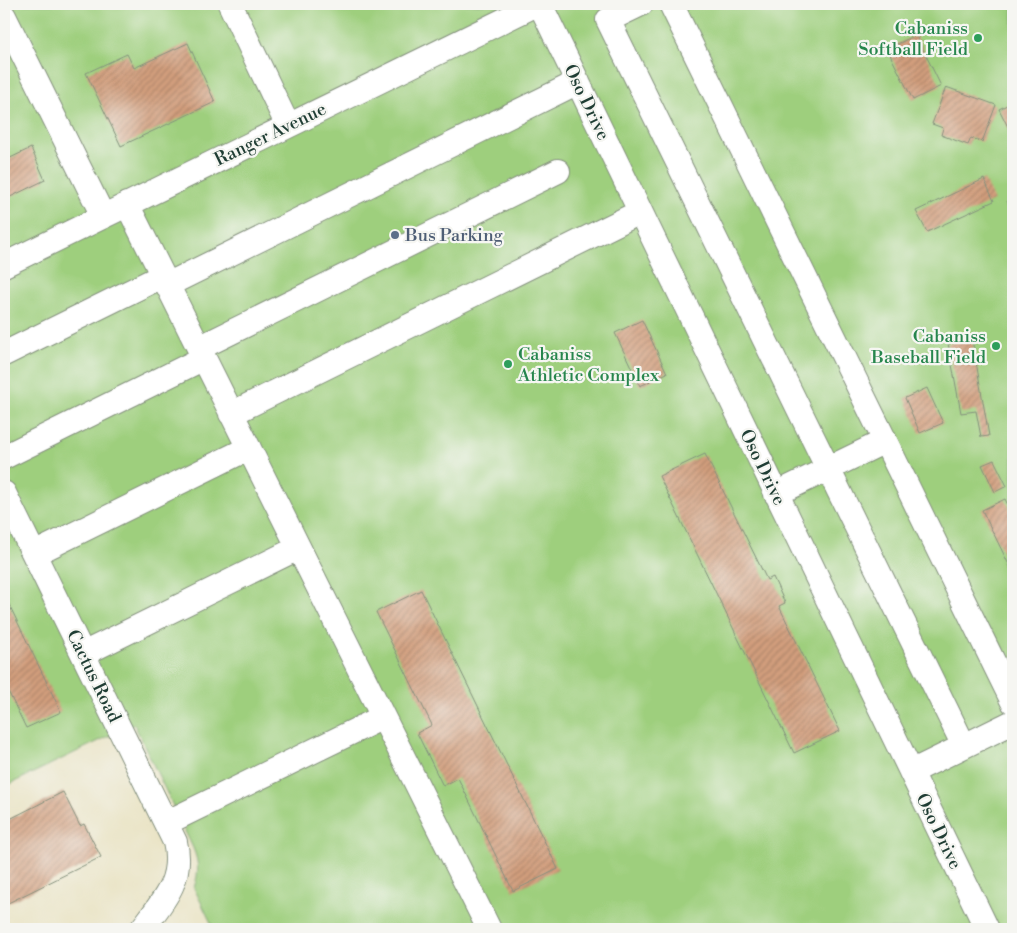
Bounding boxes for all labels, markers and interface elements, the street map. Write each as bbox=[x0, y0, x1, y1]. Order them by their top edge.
place label: Cabaniss Softball Field bbox=[858, 17, 969, 61]
marker: Cabaniss Softball Field bbox=[972, 32, 984, 44]
street label: Oso Drive bbox=[558, 60, 615, 144]
street label: Ranger Avenue bbox=[210, 97, 330, 171]
place label: Bus Parking bbox=[404, 224, 504, 247]
marker: Bus Parking bbox=[389, 229, 401, 241]
place label: Cabaniss Baseball Field bbox=[870, 325, 987, 369]
marker: Cabaniss Baseball Field bbox=[990, 340, 1002, 352]
place label: Cabaniss Athletic Complex bbox=[517, 343, 660, 387]
marker: Cabaniss Athletic Complex bbox=[502, 358, 514, 370]
street label: Oso Drive bbox=[734, 425, 791, 509]
street label: Cactus Road bbox=[61, 626, 126, 727]
street label: Oso Drive bbox=[910, 789, 967, 873]

